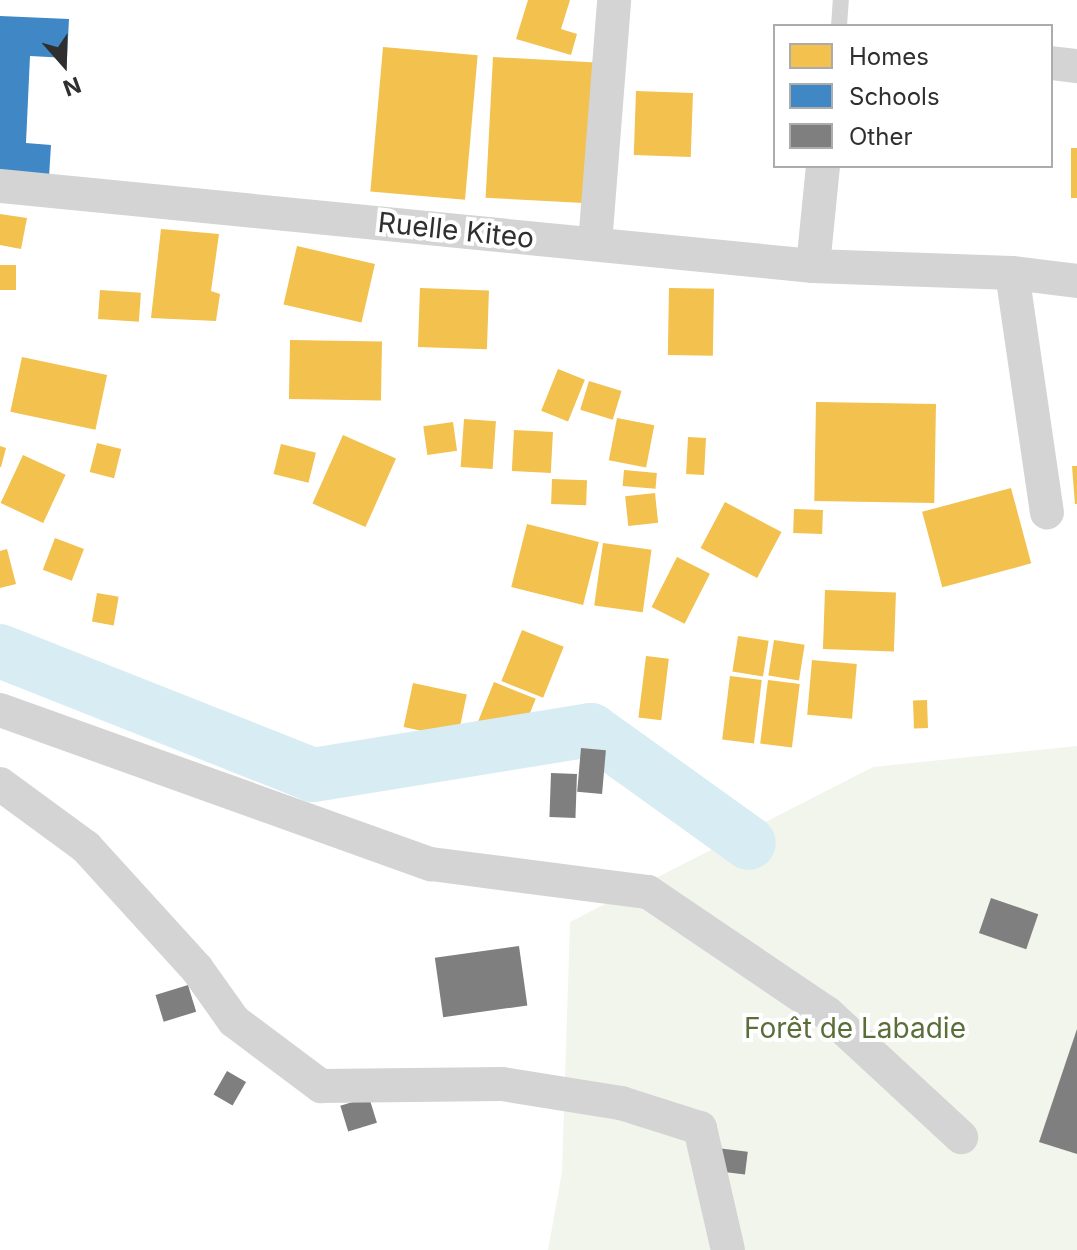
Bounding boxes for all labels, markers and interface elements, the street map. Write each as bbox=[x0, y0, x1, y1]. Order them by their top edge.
north arrow bbox=[24, 24, 104, 104]
legend bbox=[773, 24, 1053, 168]
text: Homes bbox=[849, 42, 929, 71]
text: N bbox=[60, 71, 85, 102]
text: Schools bbox=[849, 82, 940, 111]
text: Other bbox=[849, 122, 912, 151]
street label: Ruelle Kiteo bbox=[376, 205, 536, 255]
park label: Forêt de Labadie bbox=[744, 1011, 966, 1045]

